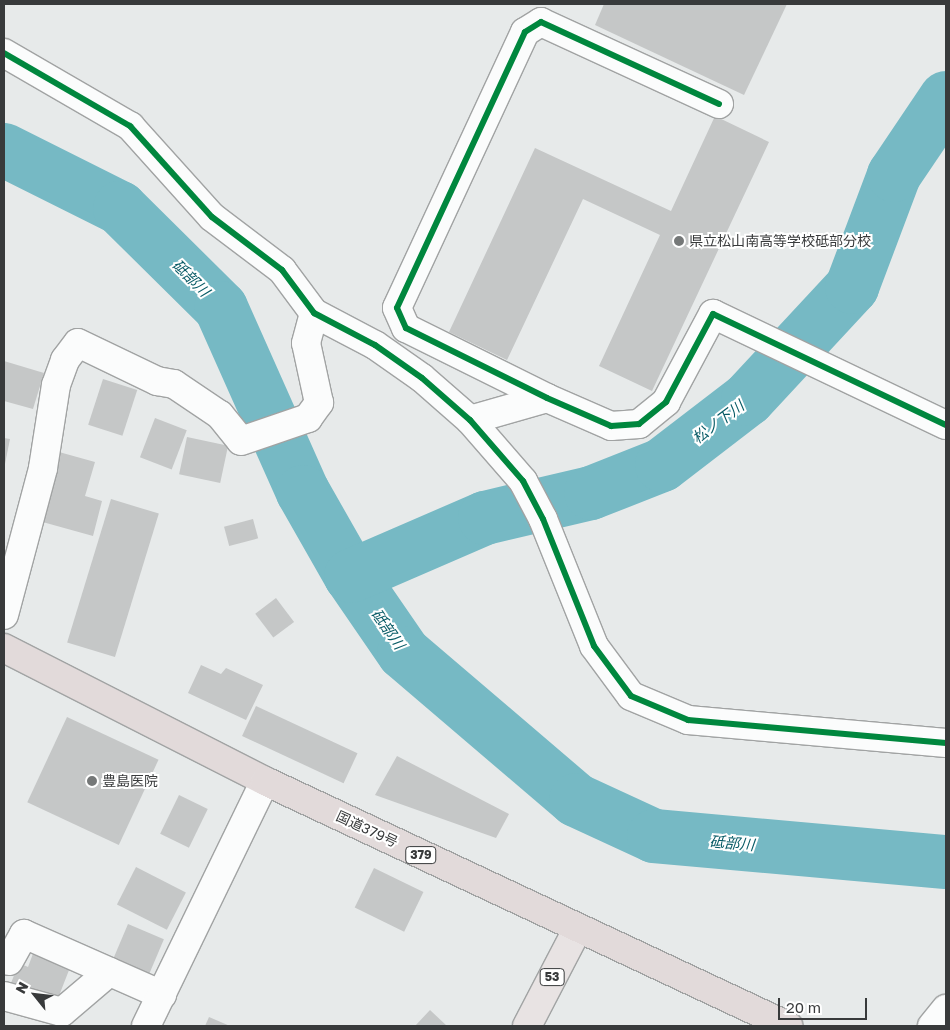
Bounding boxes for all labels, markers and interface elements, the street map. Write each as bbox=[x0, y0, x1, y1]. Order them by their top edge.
place label: 県立松山南高等学校砥部分校 bbox=[689, 233, 871, 249]
marker: 県立松山南高等学校砥部分校 bbox=[673, 235, 685, 247]
water label: 砥部川 bbox=[169, 256, 213, 300]
water label: 松ノ下川 bbox=[689, 397, 747, 447]
water label: 砥部川 bbox=[368, 605, 408, 653]
place label: 豊島医院 bbox=[102, 773, 158, 789]
marker: 豊島医院 bbox=[86, 775, 98, 787]
street label: 国道379号 bbox=[334, 807, 400, 851]
water label: 砥部川 bbox=[709, 832, 755, 854]
road number: 379 bbox=[405, 846, 437, 864]
road number: 53 bbox=[540, 968, 564, 986]
north arrow bbox=[10, 970, 60, 1020]
text: N bbox=[11, 979, 31, 996]
scale bar bbox=[780, 988, 869, 1020]
text: 20 m bbox=[786, 998, 821, 1016]

